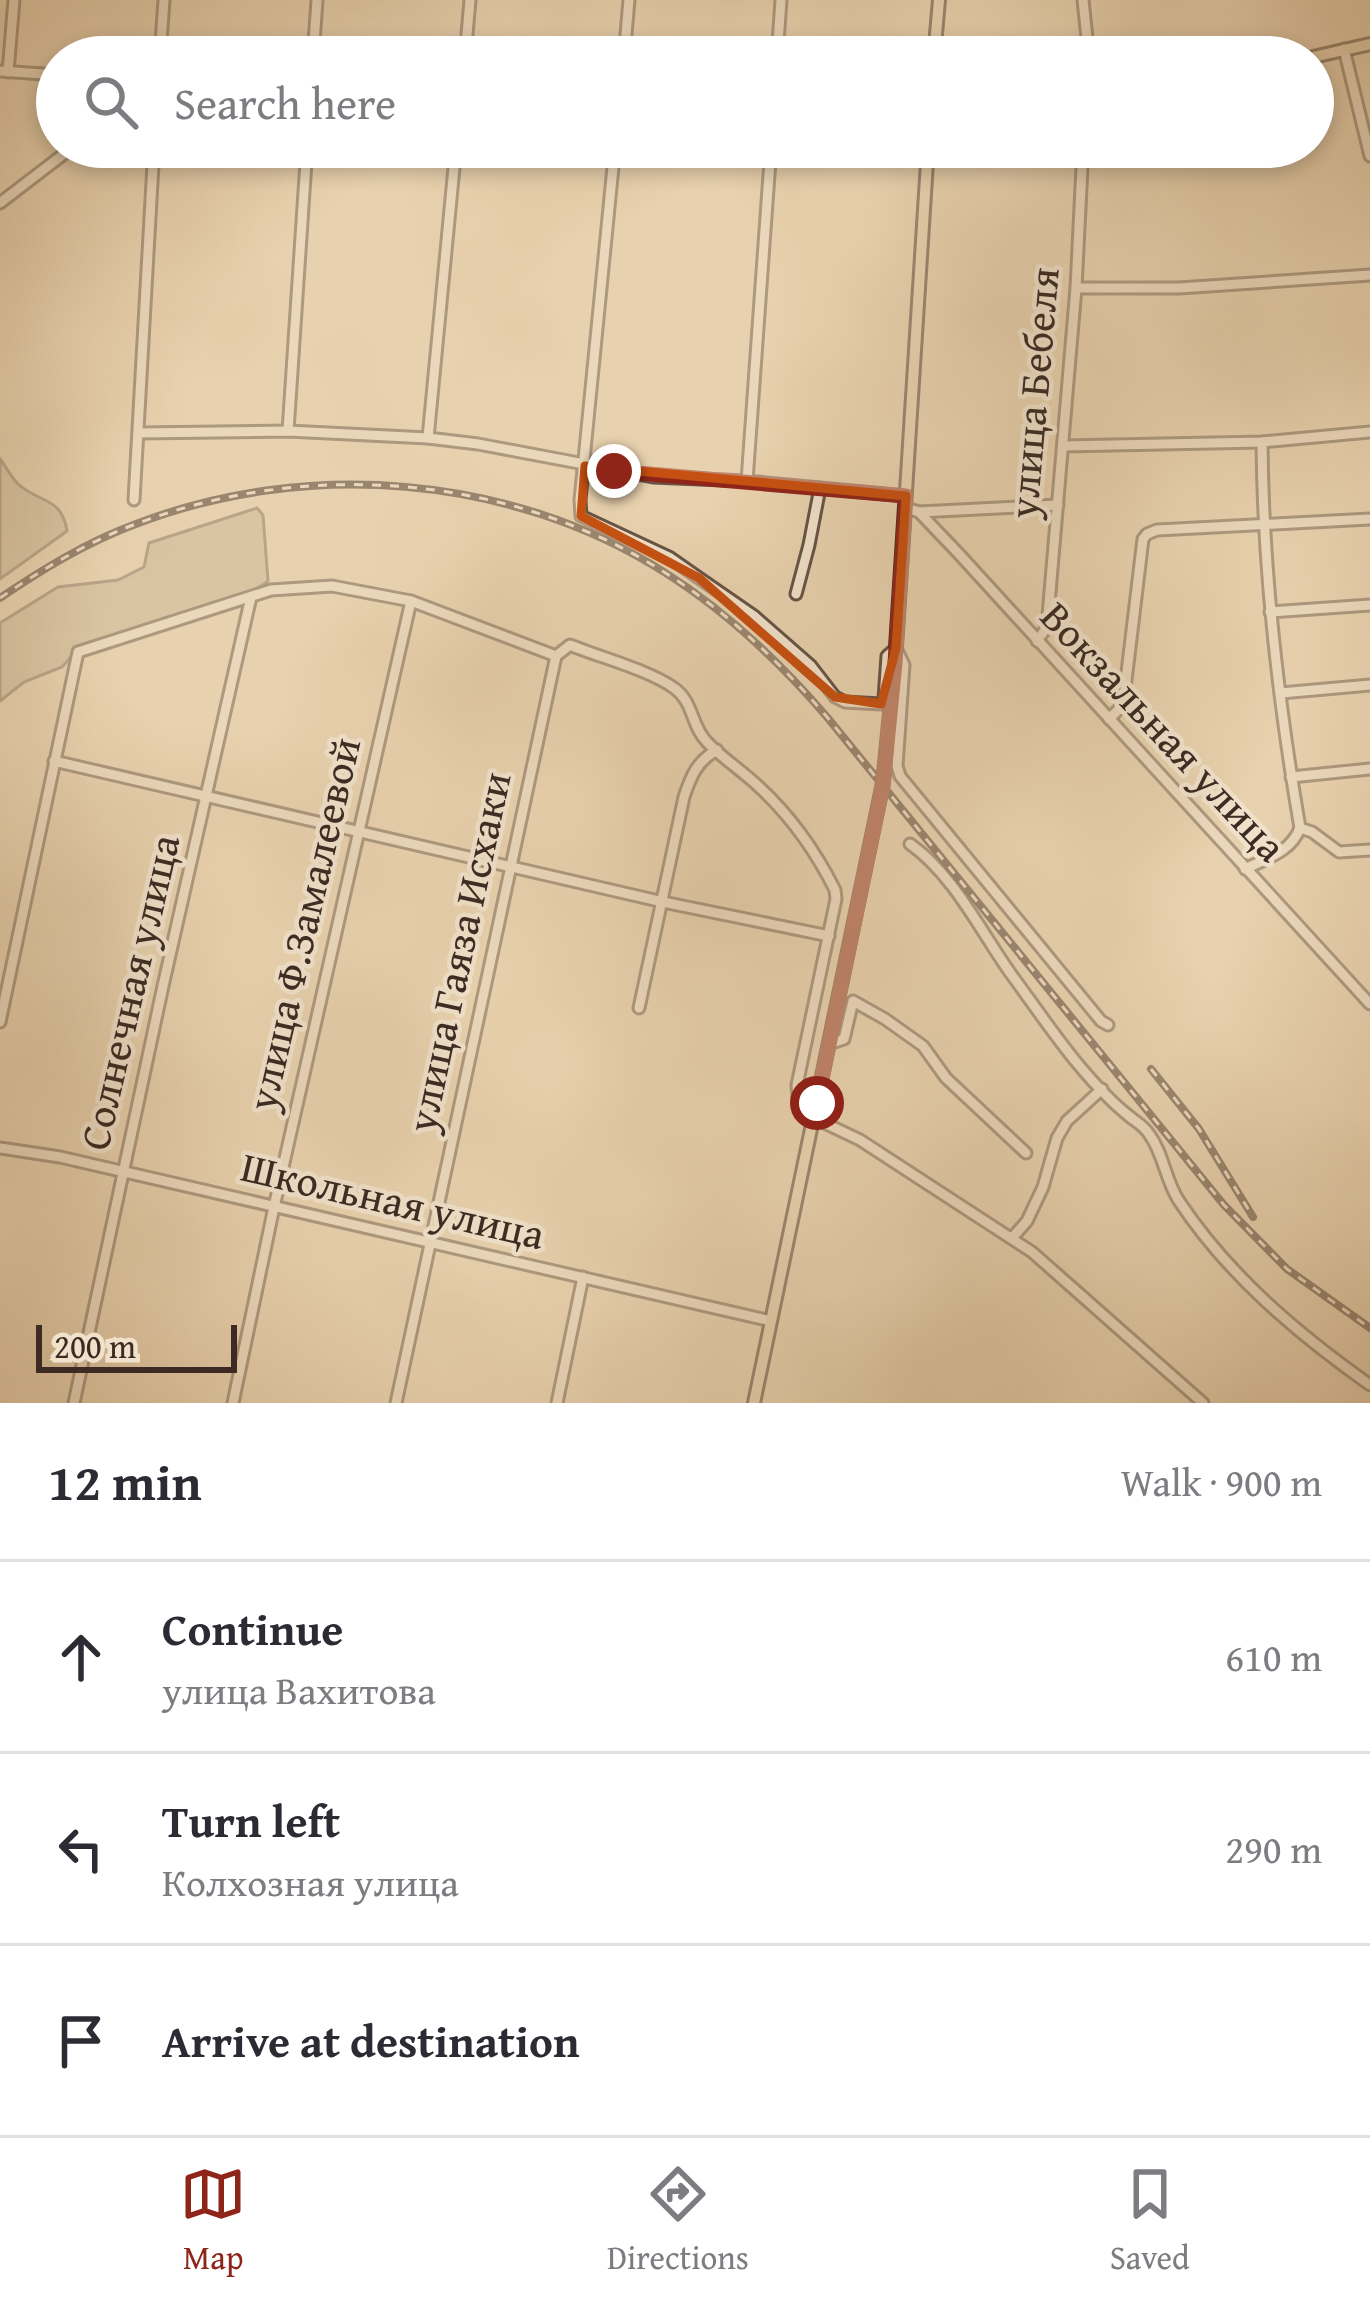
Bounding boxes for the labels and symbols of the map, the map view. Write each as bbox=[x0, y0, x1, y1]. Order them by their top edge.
street label: улица Бебеля bbox=[991, 265, 1074, 522]
route end bbox=[587, 444, 641, 498]
street label: Вокзальная улица bbox=[1027, 587, 1301, 875]
street label: улица Ф.Замалеевой bbox=[230, 731, 375, 1117]
street label: улица Гаяза Исхаки bbox=[389, 766, 525, 1139]
street label: Солнечная улица bbox=[63, 828, 194, 1156]
route start bbox=[790, 1076, 844, 1130]
street label: Школьная улица bbox=[235, 1135, 551, 1264]
scale bar bbox=[36, 1319, 237, 1372]

